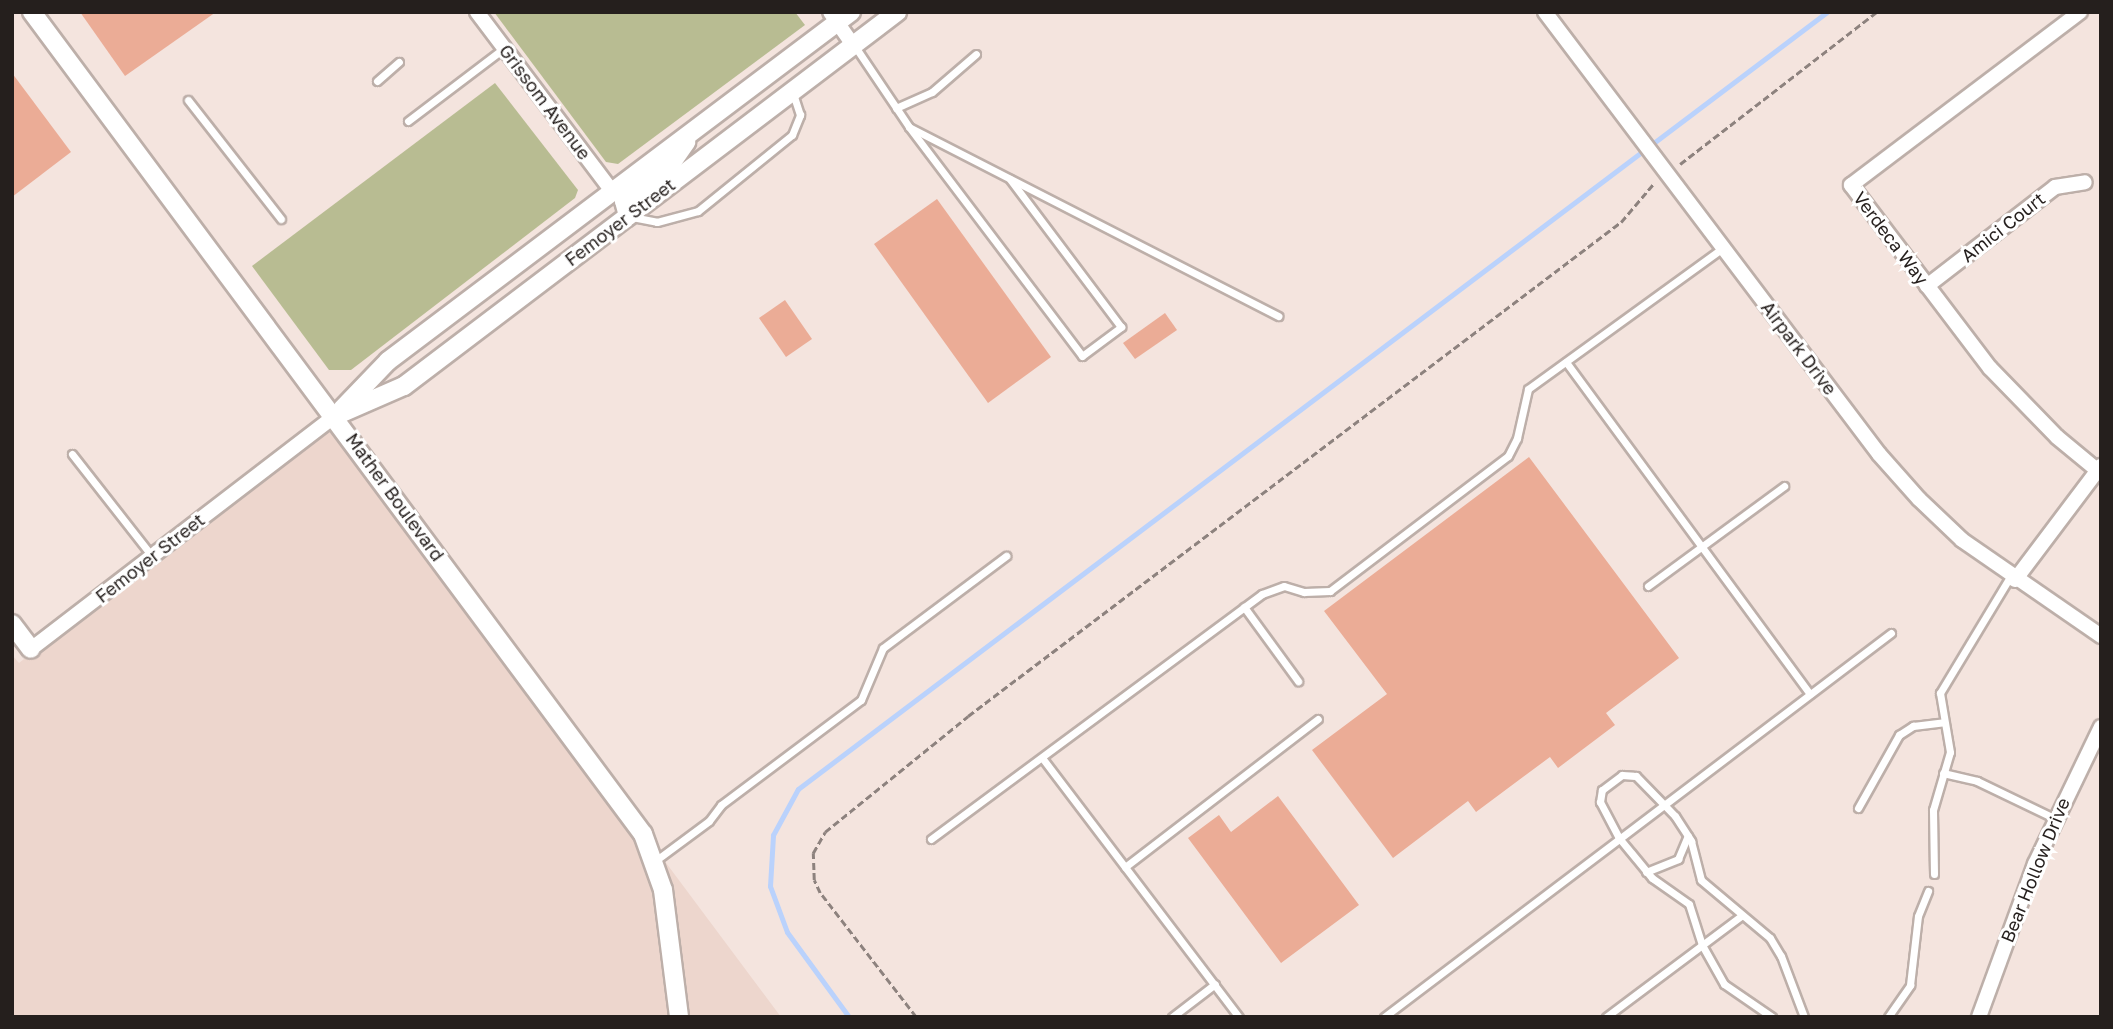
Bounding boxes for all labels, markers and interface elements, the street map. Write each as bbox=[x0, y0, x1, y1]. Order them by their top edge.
street label: Grissom Avenue bbox=[495, 40, 595, 164]
street label: Femoyer Street bbox=[561, 174, 679, 270]
street label: Verdeca Way bbox=[1849, 187, 1933, 289]
street label: Amici Court bbox=[1957, 188, 2049, 266]
street label: Airpark Drive bbox=[1757, 297, 1841, 399]
street label: Mather Boulevard bbox=[341, 429, 449, 565]
street label: Femoyer Street bbox=[91, 509, 209, 607]
street label: Bear Hollow Drive bbox=[1996, 794, 2074, 946]

